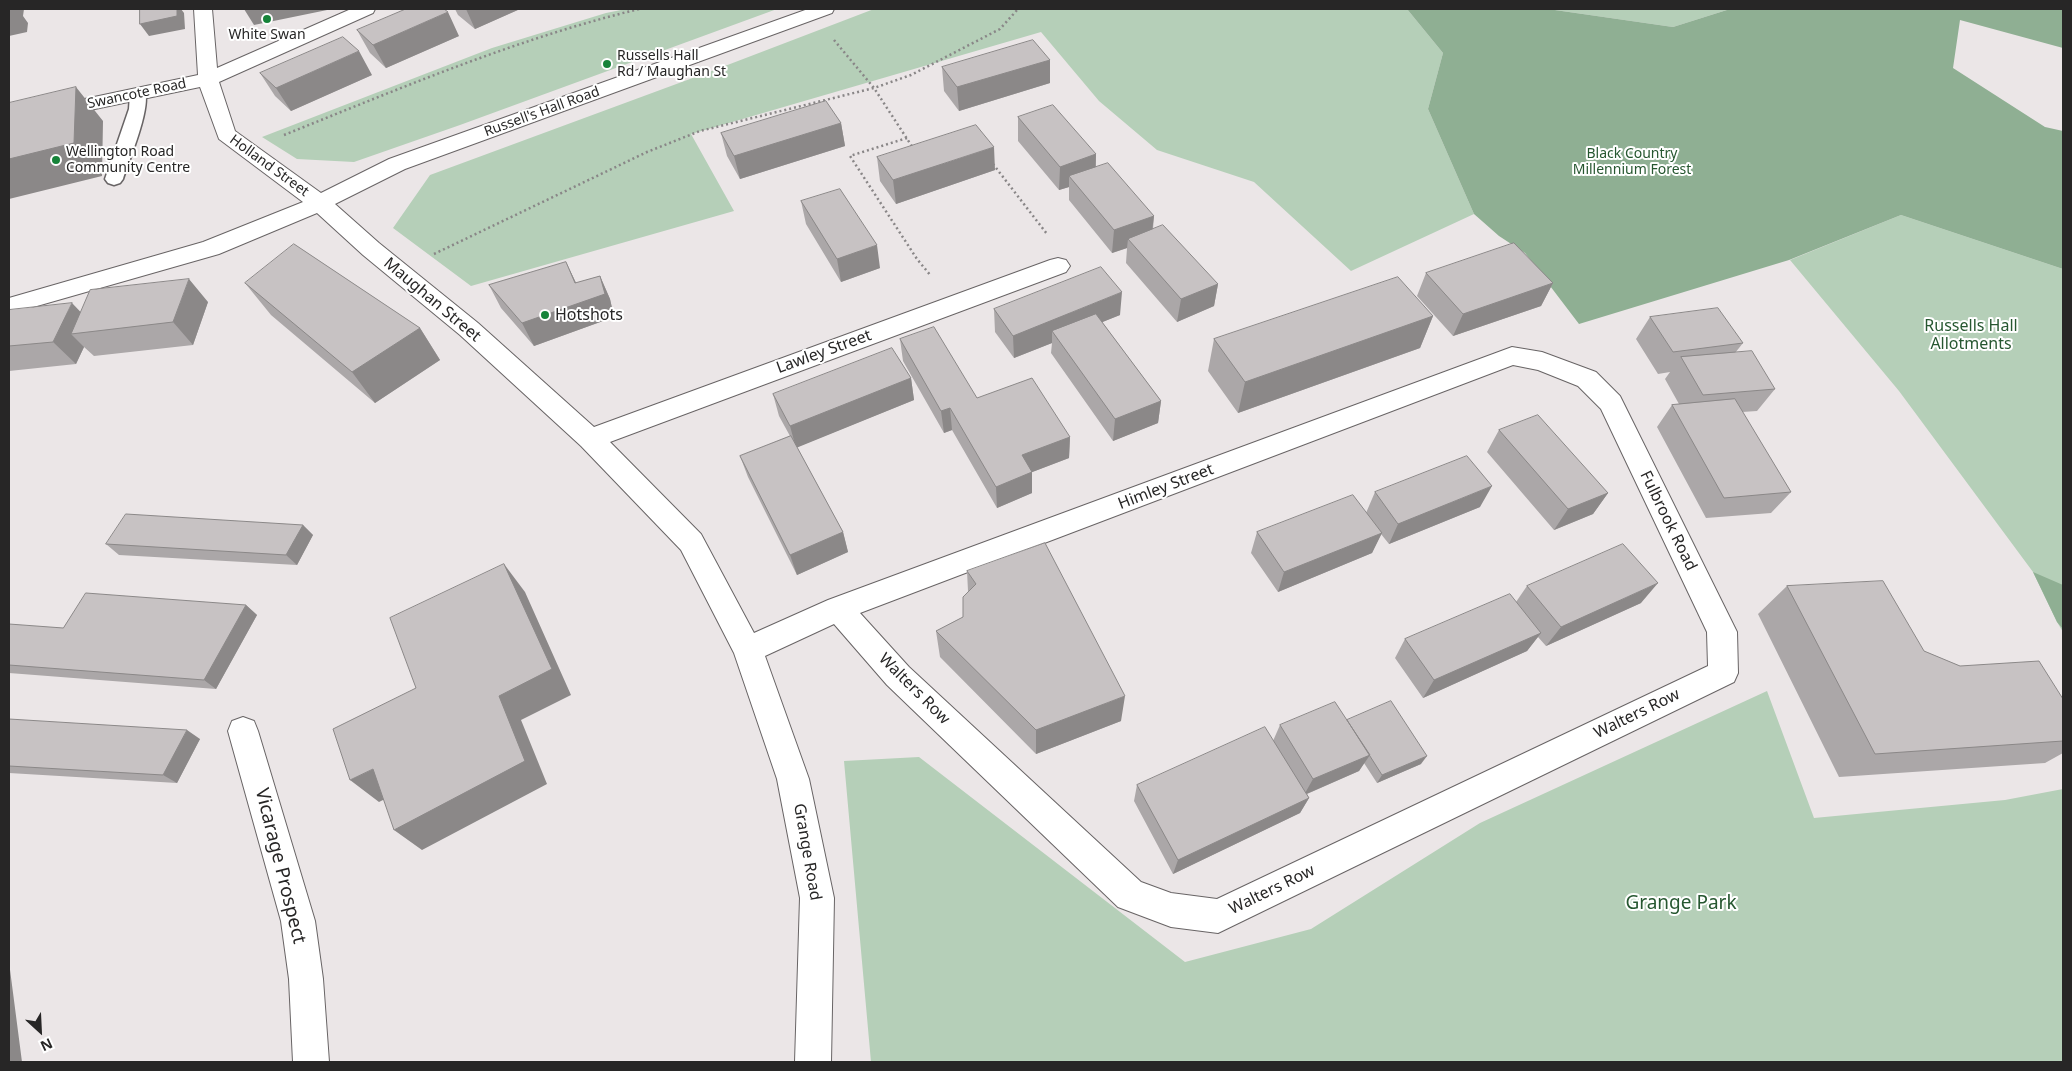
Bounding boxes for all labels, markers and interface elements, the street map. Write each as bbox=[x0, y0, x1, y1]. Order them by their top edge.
marker: White Swan bbox=[261, 13, 273, 25]
place label: White Swan bbox=[228, 27, 306, 43]
place label: Russells Hall Rd / Maughan St bbox=[617, 48, 726, 80]
marker: Russells Hall Rd / Maughan St bbox=[601, 58, 613, 70]
street label: Swancote Road bbox=[86, 75, 188, 113]
street label: Russell's Hall Road bbox=[482, 83, 602, 141]
street label: Holland Street bbox=[226, 132, 312, 200]
place label: Wellington Road Community Centre bbox=[66, 144, 190, 176]
park label: Black Country Millennium Forest bbox=[1573, 146, 1691, 178]
marker: Wellington Road Community Centre bbox=[50, 154, 62, 166]
street label: Maughan Street bbox=[380, 254, 484, 346]
place label: Hotshots bbox=[555, 305, 623, 325]
marker: Hotshots bbox=[539, 309, 551, 321]
park label: Russells Hall Allotments bbox=[1924, 316, 2018, 354]
street label: Lawley Street bbox=[774, 326, 874, 378]
street label: Himley Street bbox=[1116, 460, 1216, 514]
street label: Fulbrook Road bbox=[1635, 468, 1701, 574]
street label: Walters Row bbox=[874, 649, 954, 729]
street label: Walters Row bbox=[1591, 685, 1683, 743]
street label: Vicarage Prospect bbox=[250, 786, 310, 946]
street label: Grange Road bbox=[789, 802, 825, 902]
street label: Walters Row bbox=[1226, 861, 1318, 919]
park label: Grange Park bbox=[1625, 893, 1737, 915]
north arrow bbox=[15, 1006, 65, 1056]
text: N bbox=[37, 1034, 56, 1056]

